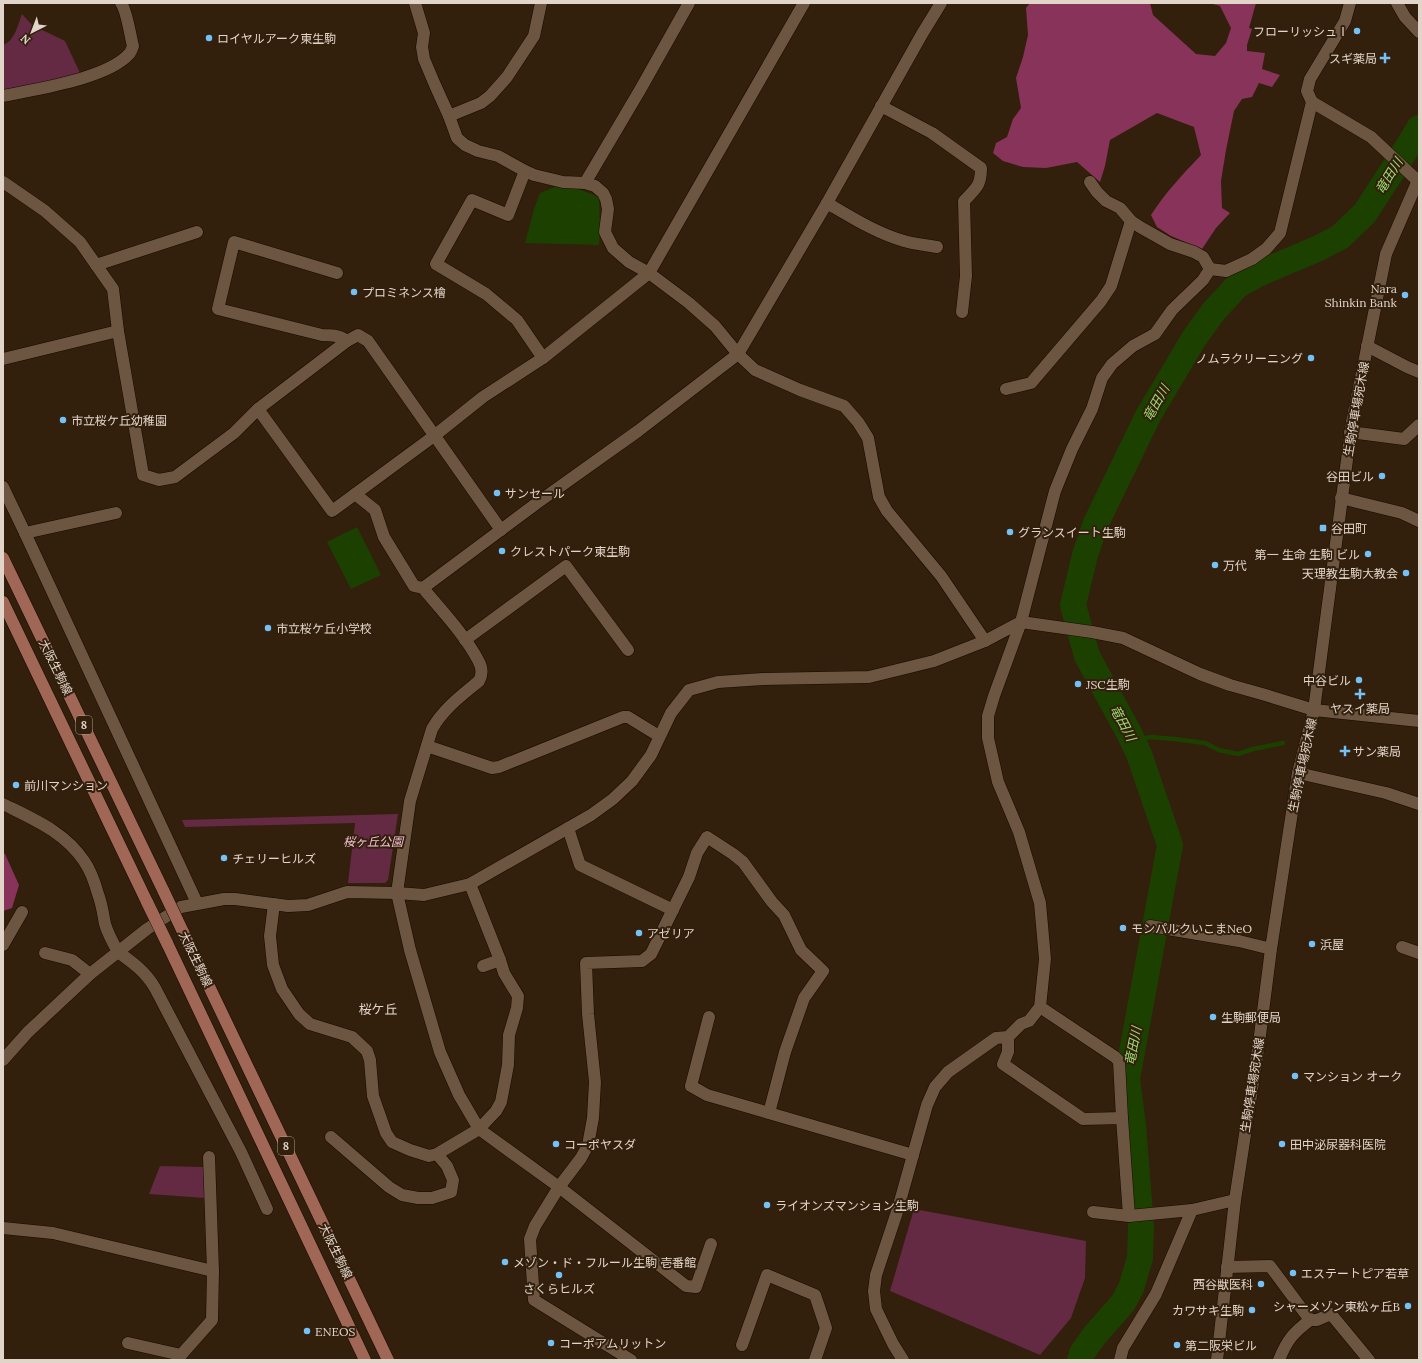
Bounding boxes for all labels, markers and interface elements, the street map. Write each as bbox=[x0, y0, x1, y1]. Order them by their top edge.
north arrow bbox=[12, 12, 52, 52]
place label: フローリッシュⅠ bbox=[1253, 24, 1349, 39]
marker: フローリッシュⅠ bbox=[1352, 26, 1362, 36]
text: N bbox=[17, 31, 33, 47]
place label: ロイヤルアーク東生駒 bbox=[217, 31, 336, 46]
marker: ロイヤルアーク東生駒 bbox=[204, 33, 214, 43]
place label: スギ薬局 bbox=[1329, 51, 1377, 66]
marker: スギ薬局 bbox=[1380, 53, 1390, 63]
water label: 竜田川 bbox=[1371, 153, 1408, 197]
place label: Nara Shinkin Bank bbox=[1325, 281, 1398, 310]
place label: プロミネンス檜 bbox=[362, 285, 446, 300]
marker: プロミネンス檜 bbox=[349, 287, 359, 297]
marker: Nara Shinkin Bank bbox=[1400, 290, 1410, 300]
place label: ノムラクリーニング bbox=[1196, 351, 1303, 366]
marker: ノムラクリーニング bbox=[1306, 353, 1316, 363]
street label: 生駒停車場宛木線 bbox=[1340, 360, 1372, 458]
water label: 竜田川 bbox=[1139, 380, 1174, 424]
place label: 市立桜ケ丘幼稚園 bbox=[71, 413, 167, 428]
marker: 市立桜ケ丘幼稚園 bbox=[58, 415, 68, 425]
place label: 谷田ビル bbox=[1326, 469, 1374, 484]
marker: 谷田ビル bbox=[1377, 471, 1387, 481]
place label: サンセール bbox=[505, 486, 565, 501]
marker: サンセール bbox=[492, 488, 502, 498]
place label: 谷田町 bbox=[1331, 521, 1367, 536]
marker: 谷田町 bbox=[1318, 523, 1328, 533]
place label: グランスイート生駒 bbox=[1018, 525, 1126, 540]
marker: グランスイート生駒 bbox=[1005, 527, 1015, 537]
place label: クレストパーク東生駒 bbox=[510, 544, 630, 559]
marker: クレストパーク東生駒 bbox=[497, 546, 507, 556]
place label: 第一 生命 生駒 ビル bbox=[1255, 547, 1360, 562]
marker: 第一 生命 生駒 ビル bbox=[1363, 549, 1373, 559]
place label: 万代 bbox=[1223, 558, 1247, 573]
marker: 万代 bbox=[1210, 560, 1220, 570]
place label: 天理教生駒大教会 bbox=[1302, 566, 1398, 581]
marker: 天理教生駒大教会 bbox=[1401, 568, 1411, 578]
place label: 市立桜ケ丘小学校 bbox=[276, 621, 372, 636]
marker: 市立桜ケ丘小学校 bbox=[263, 623, 273, 633]
street label: 大阪生駒線 bbox=[36, 637, 76, 697]
place label: 中谷ビル bbox=[1303, 673, 1351, 688]
marker: 中谷ビル bbox=[1354, 675, 1364, 685]
place label: JSC生駒 bbox=[1085, 677, 1130, 692]
marker: JSC生駒 bbox=[1073, 679, 1083, 689]
marker: ヤスイ薬局 bbox=[1355, 689, 1365, 699]
place label: ヤスイ薬局 bbox=[1330, 701, 1390, 716]
water label: 竜田川 bbox=[1106, 702, 1141, 746]
road number: 8 bbox=[76, 716, 92, 734]
street label: 生駒停車場宛木線 bbox=[1285, 716, 1319, 814]
place label: サン薬局 bbox=[1353, 744, 1401, 759]
marker: サン薬局 bbox=[1340, 746, 1350, 756]
place label: 前川マンション bbox=[24, 778, 108, 793]
marker: 前川マンション bbox=[11, 780, 21, 790]
park label: 桜ヶ丘公園 bbox=[343, 834, 405, 849]
place label: チェリーヒルズ bbox=[232, 851, 316, 866]
marker: チェリーヒルズ bbox=[219, 853, 229, 863]
place label: モンパルクいこまNeO bbox=[1131, 921, 1252, 936]
marker: モンパルクいこまNeO bbox=[1118, 923, 1128, 933]
place label: アゼリア bbox=[647, 926, 695, 941]
marker: アゼリア bbox=[634, 928, 644, 938]
street label: 大阪生駒線 bbox=[176, 929, 216, 989]
place label: 浜屋 bbox=[1320, 937, 1344, 952]
marker: 浜屋 bbox=[1307, 939, 1317, 949]
district label: 桜ケ丘 bbox=[358, 1001, 398, 1018]
place label: 生駒郵便局 bbox=[1221, 1010, 1281, 1025]
marker: 生駒郵便局 bbox=[1208, 1012, 1218, 1022]
water label: 竜田川 bbox=[1121, 1023, 1145, 1067]
street label: 生駒停車場宛木線 bbox=[1237, 1036, 1267, 1134]
place label: マンション オーク bbox=[1303, 1069, 1402, 1084]
marker: マンション オーク bbox=[1290, 1071, 1300, 1081]
road number: 8 bbox=[278, 1137, 294, 1155]
place label: コーポヤスダ bbox=[564, 1137, 636, 1152]
place label: 田中泌尿器科医院 bbox=[1290, 1137, 1386, 1152]
marker: コーポヤスダ bbox=[551, 1139, 561, 1149]
marker: 田中泌尿器科医院 bbox=[1277, 1139, 1287, 1149]
place label: ライオンズマンション生駒 bbox=[775, 1198, 919, 1213]
marker: ライオンズマンション生駒 bbox=[762, 1200, 772, 1210]
street label: 大阪生駒線 bbox=[316, 1221, 356, 1281]
place label: メゾン・ド・フルール生駒 壱番館 bbox=[513, 1255, 696, 1270]
marker: メゾン・ド・フルール生駒 壱番館 bbox=[500, 1257, 510, 1267]
place label: エステートピア若草 bbox=[1301, 1266, 1409, 1281]
marker: エステートピア若草 bbox=[1288, 1268, 1298, 1278]
marker: さくらヒルズ bbox=[554, 1270, 564, 1280]
place label: 西谷獣医科 bbox=[1193, 1277, 1253, 1292]
marker: 西谷獣医科 bbox=[1256, 1279, 1266, 1289]
place label: さくらヒルズ bbox=[523, 1281, 595, 1296]
place label: シャーメゾン東松ヶ丘B bbox=[1273, 1299, 1400, 1314]
marker: シャーメゾン東松ヶ丘B bbox=[1403, 1301, 1413, 1311]
place label: カワサキ生駒 bbox=[1172, 1303, 1244, 1318]
marker: カワサキ生駒 bbox=[1247, 1305, 1257, 1315]
place label: ENEOS bbox=[315, 1324, 356, 1339]
marker: ENEOS bbox=[302, 1326, 312, 1336]
place label: コーポアムリットン bbox=[559, 1336, 666, 1351]
marker: コーポアムリットン bbox=[546, 1338, 556, 1348]
place label: 第二阪栄ビル bbox=[1185, 1338, 1257, 1353]
marker: 第二阪栄ビル bbox=[1172, 1340, 1182, 1350]

